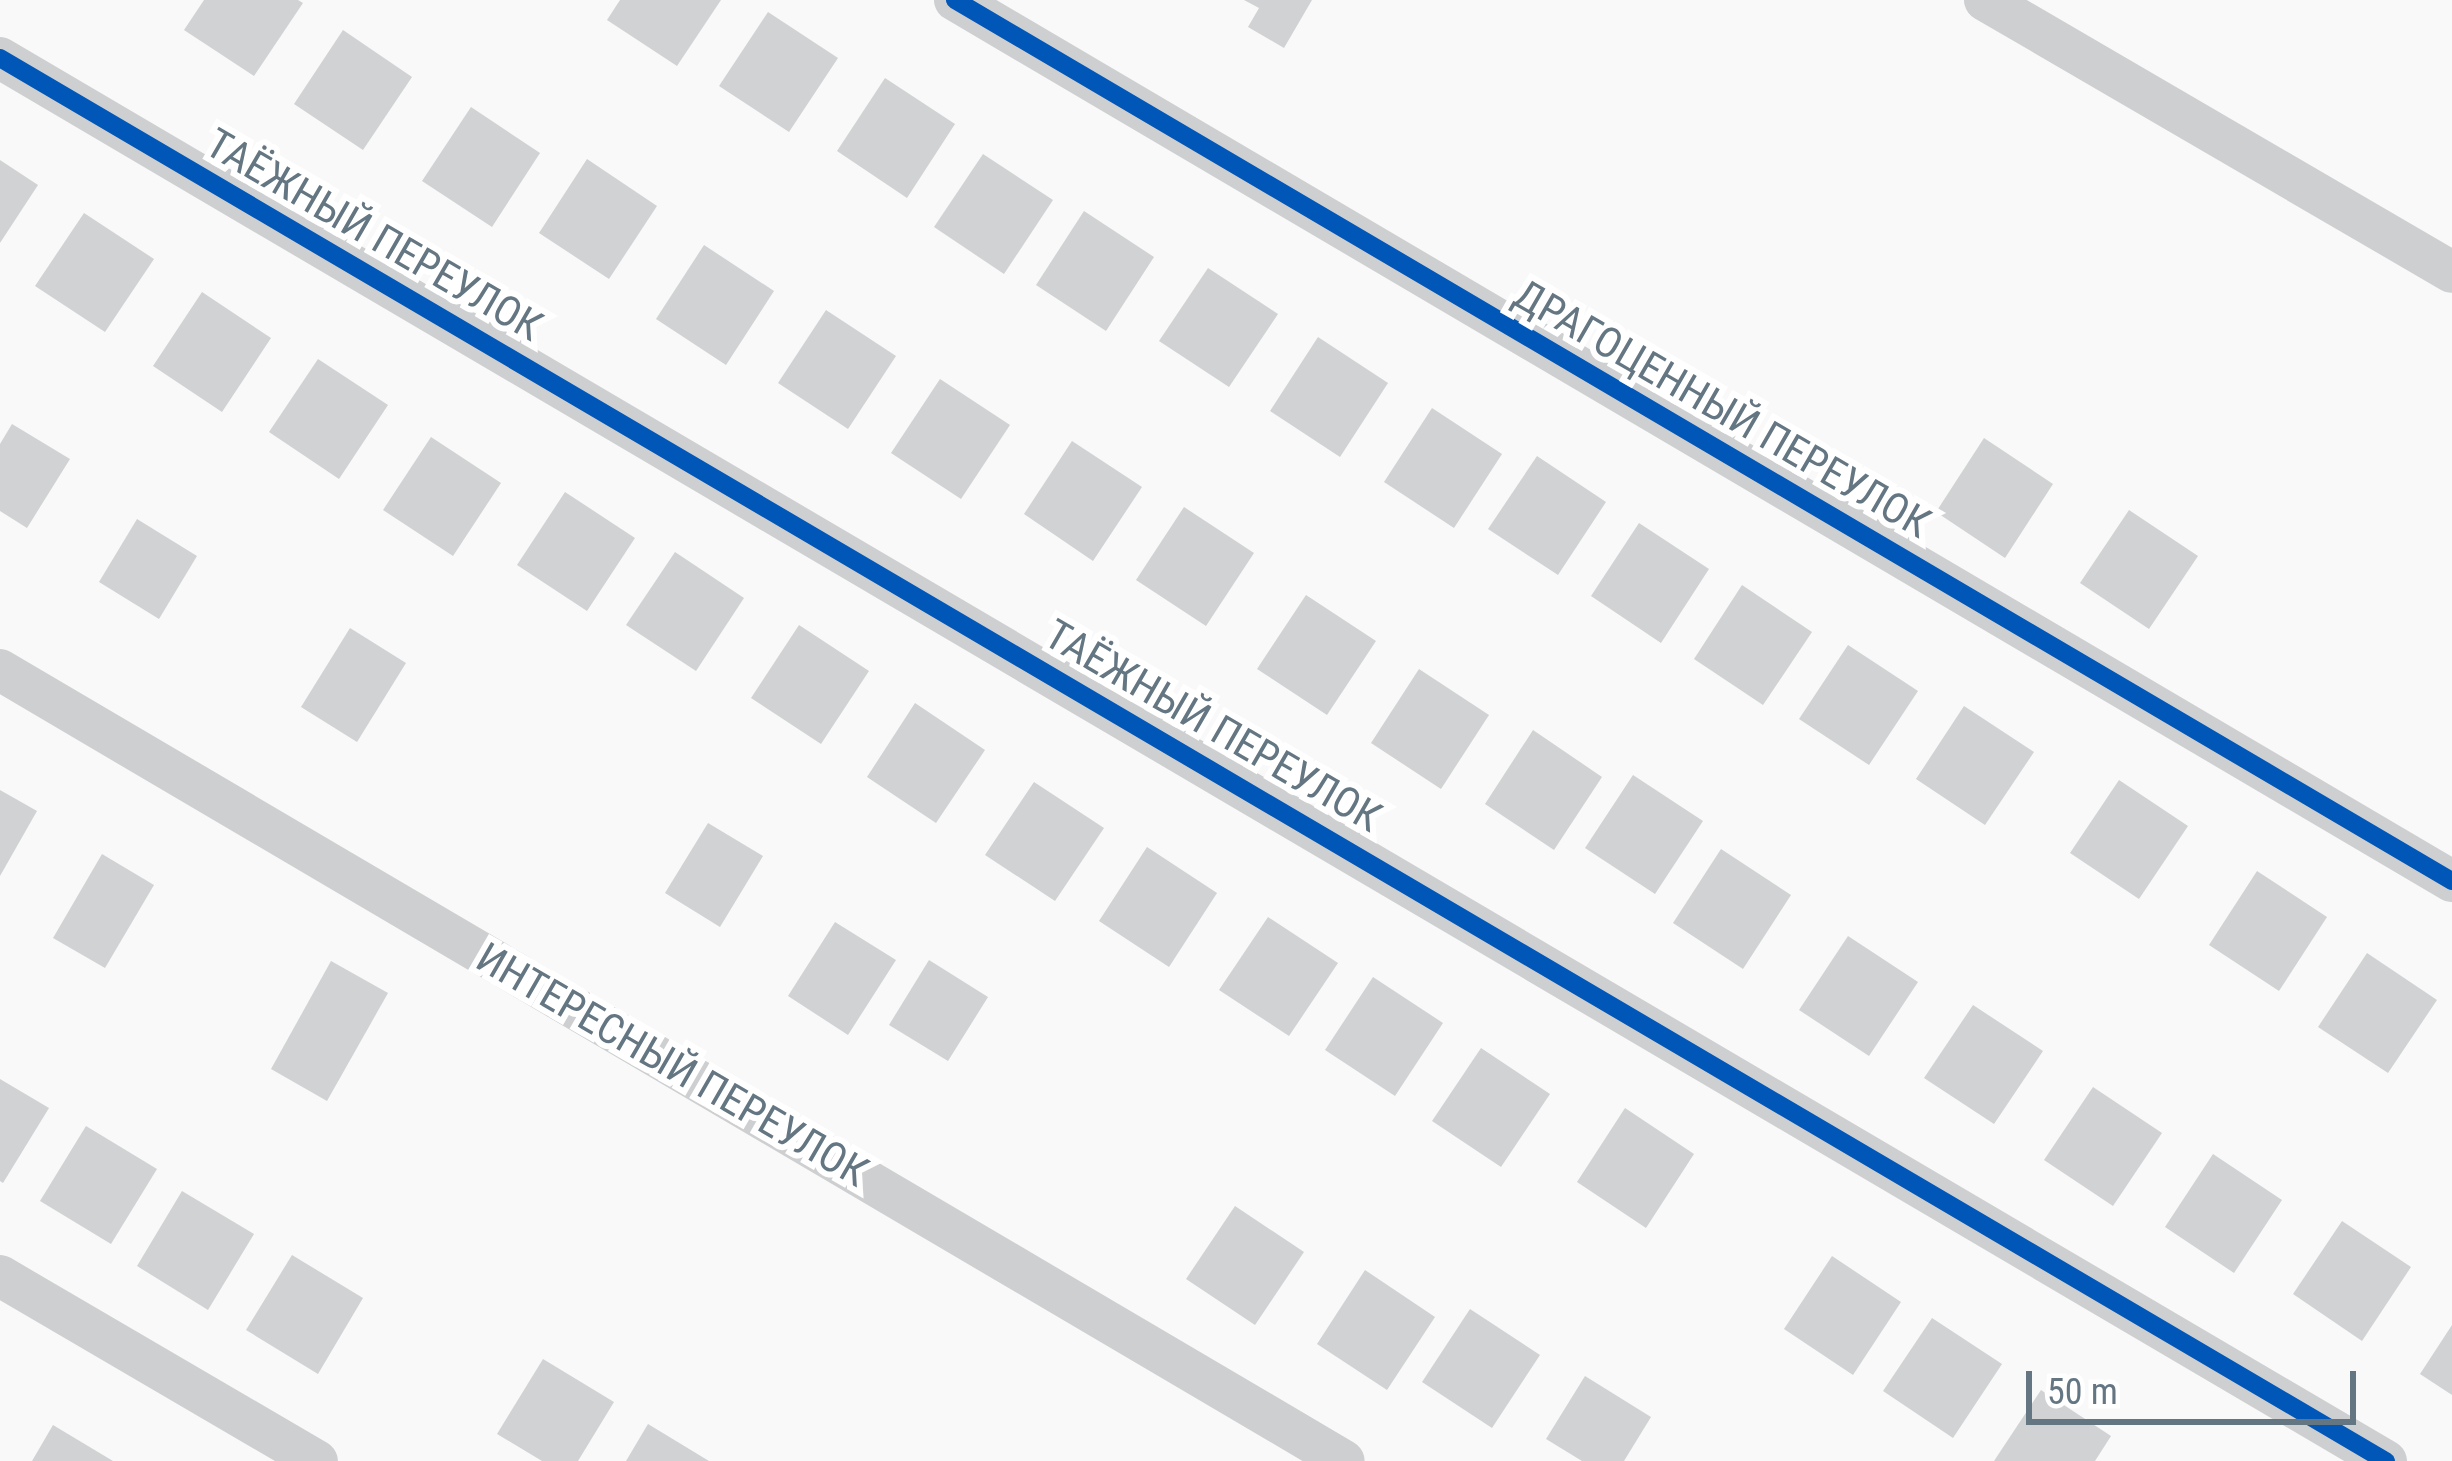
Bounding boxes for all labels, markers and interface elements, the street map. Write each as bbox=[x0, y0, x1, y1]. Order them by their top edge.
street label: ТАЁЖНЫЙ ПЕРЕУЛОК bbox=[197, 118, 551, 352]
street label: ДРАГОЦЕННЫЙ ПЕРЕУЛОК bbox=[1505, 269, 1939, 549]
street label: ТАЁЖНЫЙ ПЕРЕУЛОК bbox=[1036, 609, 1390, 843]
street label: ИНТЕРЕСНЫЙ ПЕРЕУЛОК bbox=[467, 932, 877, 1198]
scale bar bbox=[2032, 1347, 2362, 1421]
text: 50 m bbox=[2047, 1371, 2118, 1413]

